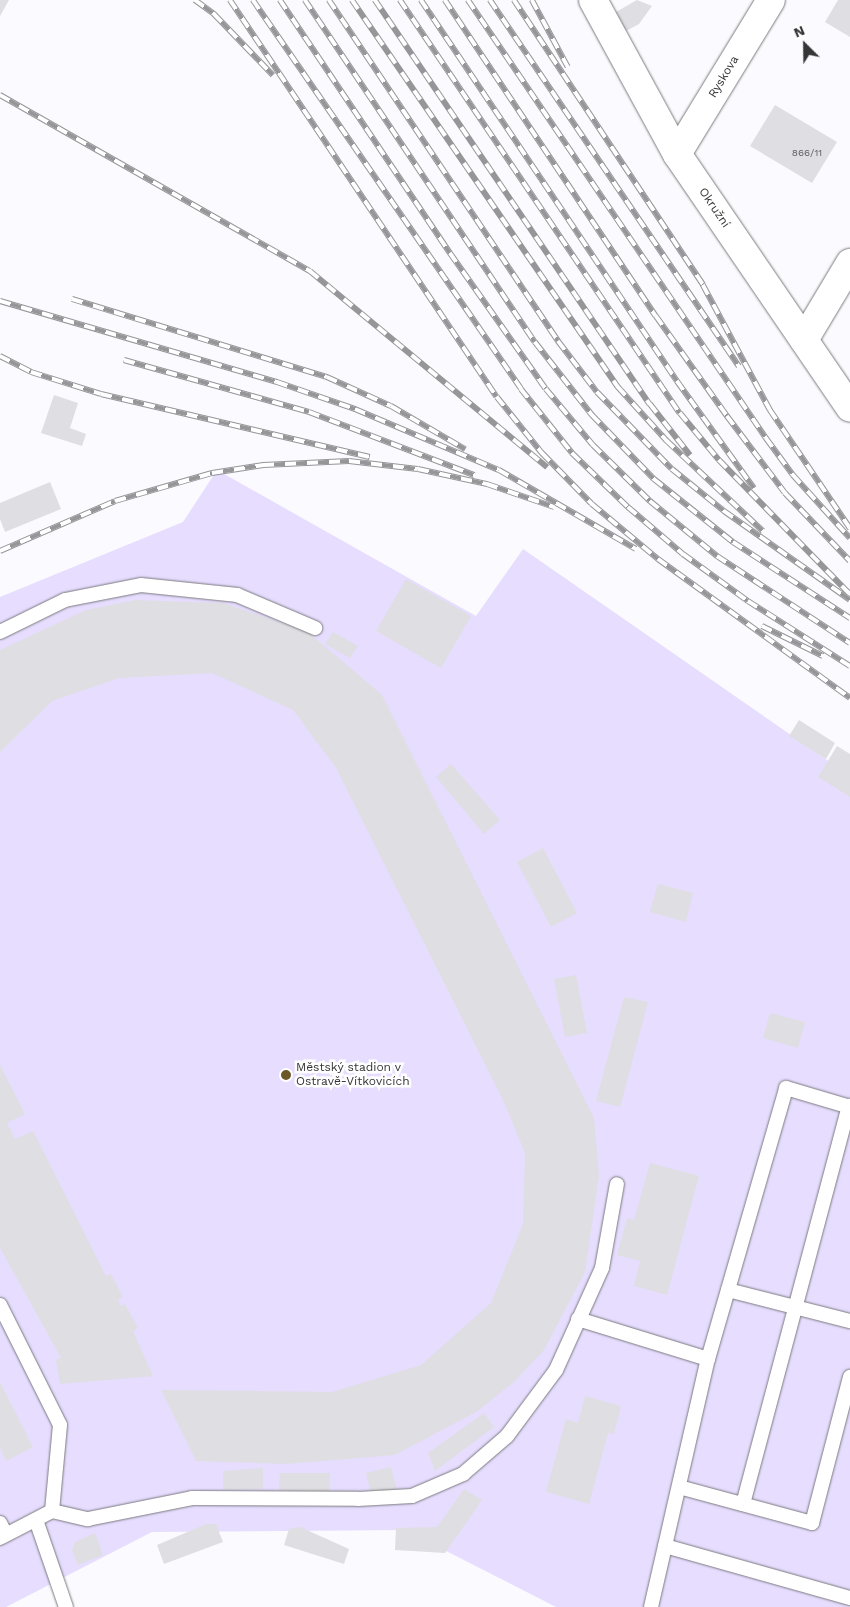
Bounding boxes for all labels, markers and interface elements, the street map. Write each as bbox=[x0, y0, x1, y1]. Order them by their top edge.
north arrow bbox=[780, 20, 830, 70]
text: N bbox=[791, 22, 807, 41]
street label: Ryskova bbox=[706, 53, 742, 101]
house number: 866/11 bbox=[792, 147, 822, 159]
street label: Okružní bbox=[695, 185, 733, 231]
place label: Městský stadion v Ostravě-Vítkovicích bbox=[296, 1061, 410, 1089]
marker: Městský stadion v Ostravě-Vítkovicích bbox=[280, 1069, 292, 1081]

